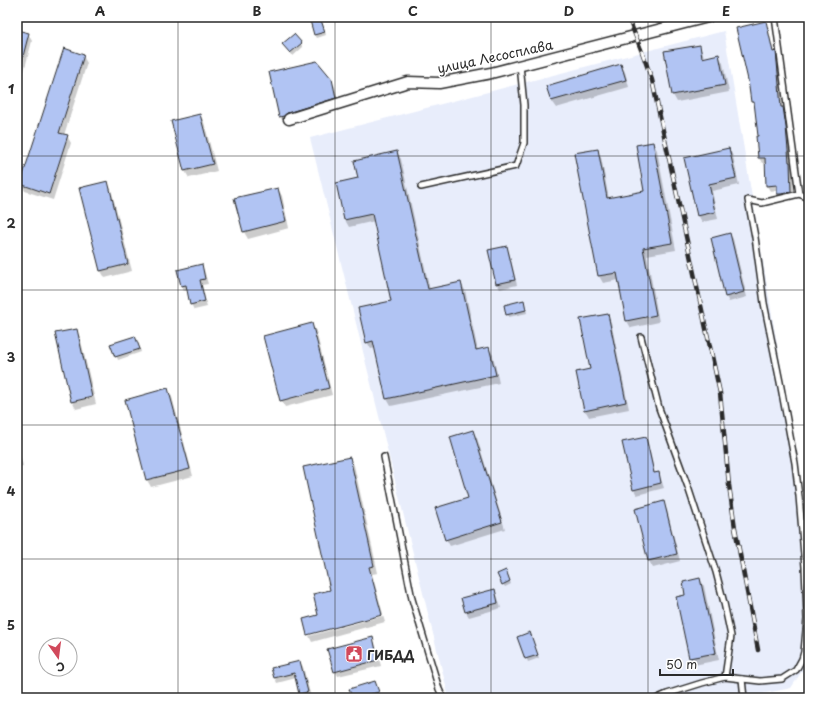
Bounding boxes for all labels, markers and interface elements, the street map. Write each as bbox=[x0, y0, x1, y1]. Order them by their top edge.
text: A bbox=[95, 1, 105, 20]
text: B bbox=[253, 1, 262, 20]
text: C bbox=[408, 1, 418, 20]
text: D bbox=[564, 1, 574, 20]
text: E bbox=[722, 1, 730, 20]
street label: улица Лесосплава bbox=[435, 34, 555, 78]
text: 1 bbox=[8, 79, 14, 98]
text: 2 bbox=[6, 213, 16, 232]
text: 3 bbox=[7, 347, 16, 366]
text: 4 bbox=[7, 481, 16, 500]
text: 5 bbox=[7, 615, 15, 634]
north arrow bbox=[38, 637, 78, 677]
public building icon: ГИБДД bbox=[344, 644, 364, 664]
place label: ГИБДД bbox=[367, 645, 415, 664]
scale bar bbox=[660, 651, 733, 677]
text: 50 m bbox=[666, 655, 697, 673]
text: С bbox=[54, 658, 67, 676]

